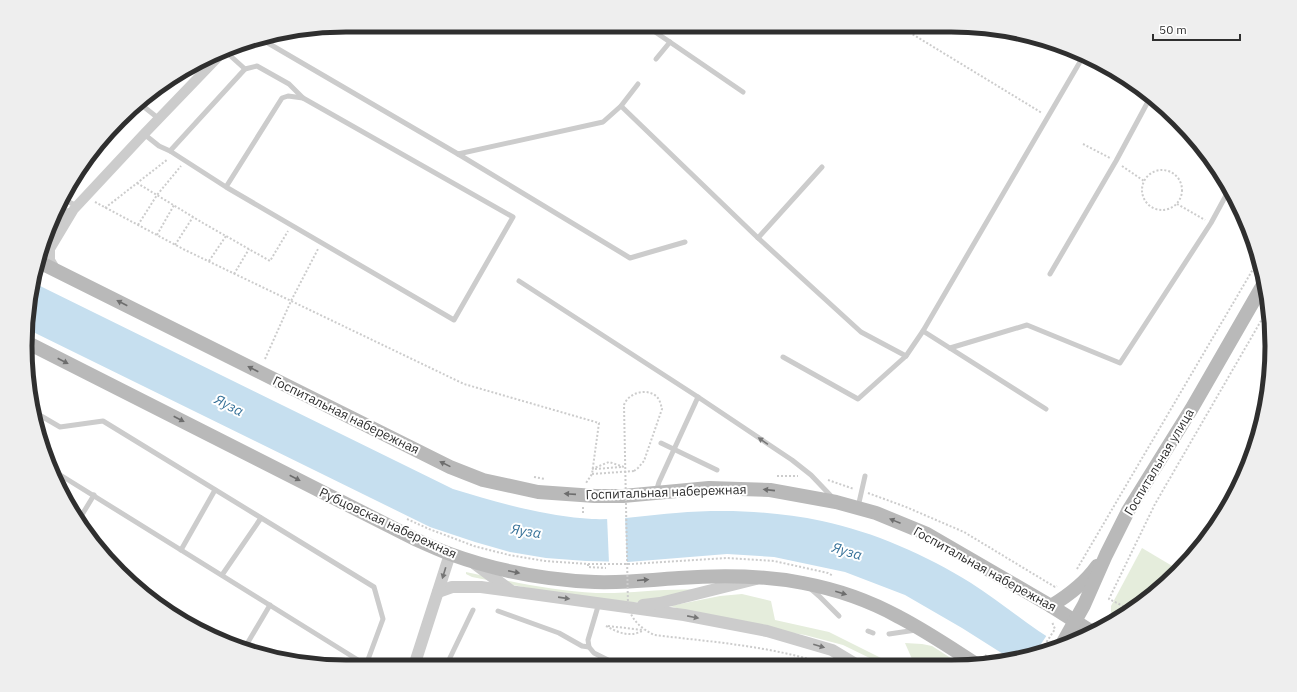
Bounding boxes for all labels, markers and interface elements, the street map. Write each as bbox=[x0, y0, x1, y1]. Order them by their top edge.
scale bar bbox=[1153, 16, 1240, 42]
text: 50 m bbox=[1159, 22, 1187, 37]
one-way arrow bbox=[116, 300, 127, 306]
one-way arrow bbox=[57, 358, 69, 364]
one-way arrow bbox=[247, 366, 259, 372]
street label: Госпитальная набережная bbox=[270, 372, 422, 458]
water label: Яуза bbox=[210, 390, 247, 420]
street label: Госпитальная улица bbox=[1120, 405, 1198, 519]
one-way arrow bbox=[173, 416, 185, 423]
one-way arrow bbox=[758, 437, 769, 445]
one-way arrow bbox=[439, 461, 450, 467]
one-way arrow bbox=[289, 475, 301, 481]
street label: Госпитальная набережная bbox=[585, 481, 747, 503]
street label: Рубцовская набережная bbox=[316, 484, 460, 562]
one-way arrow bbox=[763, 487, 775, 494]
one-way arrow bbox=[564, 491, 576, 498]
one-way arrow bbox=[890, 518, 901, 524]
water label: Яуза bbox=[509, 520, 542, 542]
street label: Госпитальная набережная bbox=[910, 523, 1060, 615]
water label: Яуза bbox=[829, 538, 864, 564]
one-way arrow bbox=[441, 567, 447, 579]
one-way arrow bbox=[508, 570, 520, 576]
one-way arrow bbox=[637, 577, 649, 584]
one-way arrow bbox=[836, 590, 848, 596]
one-way arrow bbox=[558, 595, 570, 601]
one-way arrow bbox=[686, 614, 699, 620]
one-way arrow bbox=[813, 643, 825, 649]

